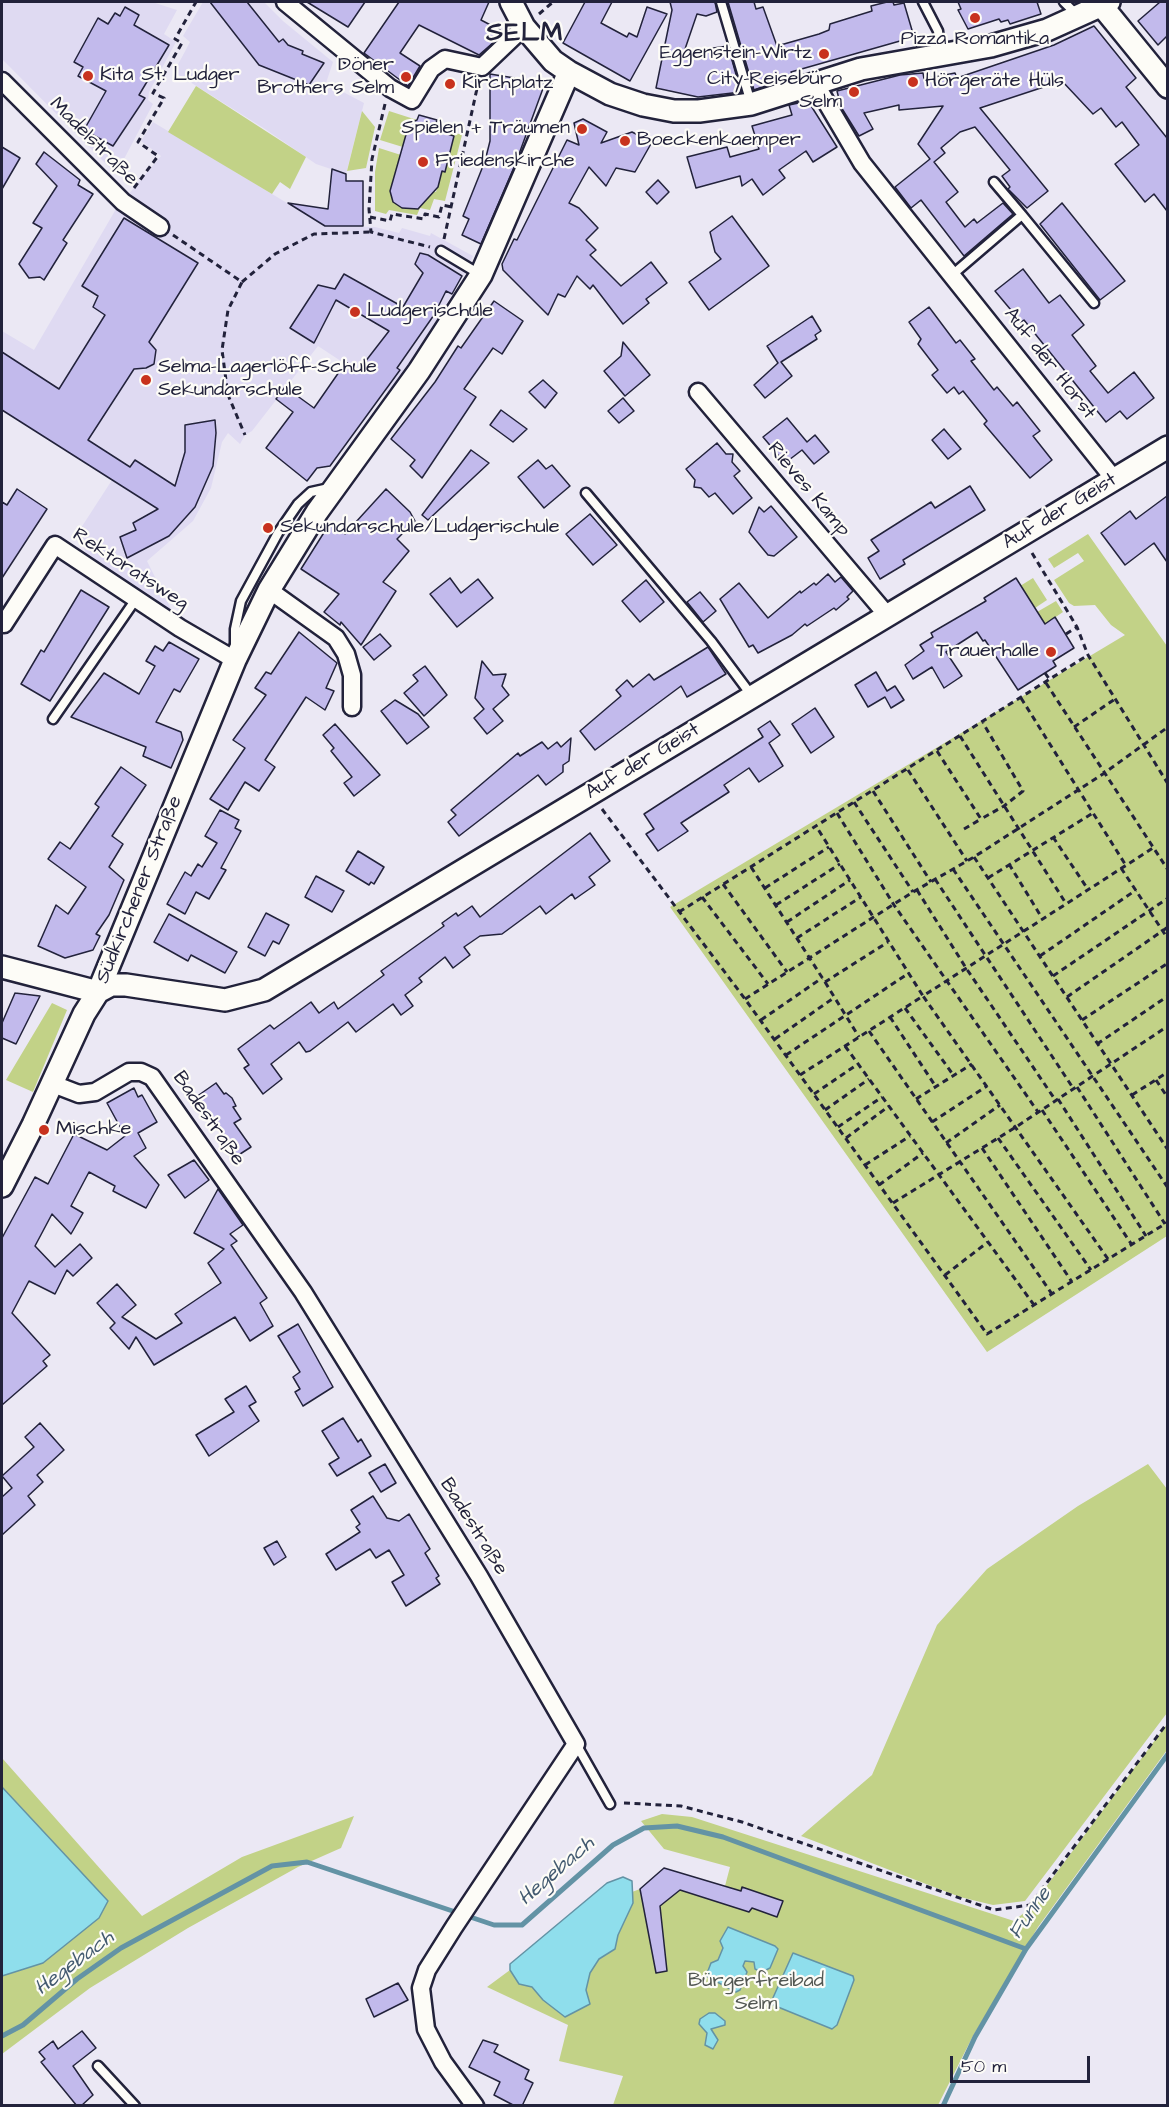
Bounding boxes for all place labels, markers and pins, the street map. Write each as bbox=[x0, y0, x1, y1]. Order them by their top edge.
marker: Pizza Romantika bbox=[968, 11, 982, 25]
place label: Pizza Romantika bbox=[901, 28, 1049, 52]
place label: Eggenstein-Wirtz bbox=[660, 42, 812, 66]
marker: Eggenstein-Wirtz bbox=[817, 47, 831, 61]
place label: Döner Brothers Selm bbox=[257, 54, 394, 101]
place label: Kita St. Ludger bbox=[100, 64, 240, 88]
place label: City-Reisebüro Selm bbox=[707, 68, 842, 115]
marker: Kita St. Ludger bbox=[81, 69, 95, 83]
marker: Döner Brothers Selm bbox=[399, 70, 413, 84]
place label: Hörgeräte Hüls bbox=[925, 70, 1064, 94]
place label: Kirchplatz bbox=[462, 72, 553, 96]
marker: Hörgeräte Hüls bbox=[906, 75, 920, 89]
marker: Kirchplatz bbox=[443, 77, 457, 91]
marker: City-Reisebüro Selm bbox=[847, 85, 861, 99]
place label: Spielen + Träumen bbox=[401, 117, 570, 141]
marker: Spielen + Träumen bbox=[575, 122, 589, 136]
place label: Boeckenkaemper bbox=[637, 129, 801, 153]
marker: Boeckenkaemper bbox=[618, 134, 632, 148]
place label: Friedenskirche bbox=[435, 150, 575, 174]
marker: Friedenskirche bbox=[416, 155, 430, 169]
place label: Ludgerischule bbox=[367, 300, 493, 324]
marker: Ludgerischule bbox=[348, 305, 362, 319]
place label: Selma-Lagerlöff-Schule Sekundarschule bbox=[158, 356, 377, 403]
marker: Selma-Lagerlöff-Schule Sekundarschule bbox=[139, 373, 153, 387]
place label: Sekundarschule/Ludgerischule bbox=[280, 516, 560, 540]
marker: Sekundarschule/Ludgerischule bbox=[261, 521, 275, 535]
place label: Trauerhalle bbox=[936, 640, 1039, 664]
marker: Trauerhalle bbox=[1044, 645, 1058, 659]
place label: Mischke bbox=[56, 1118, 131, 1142]
marker: Mischke bbox=[37, 1123, 51, 1137]

